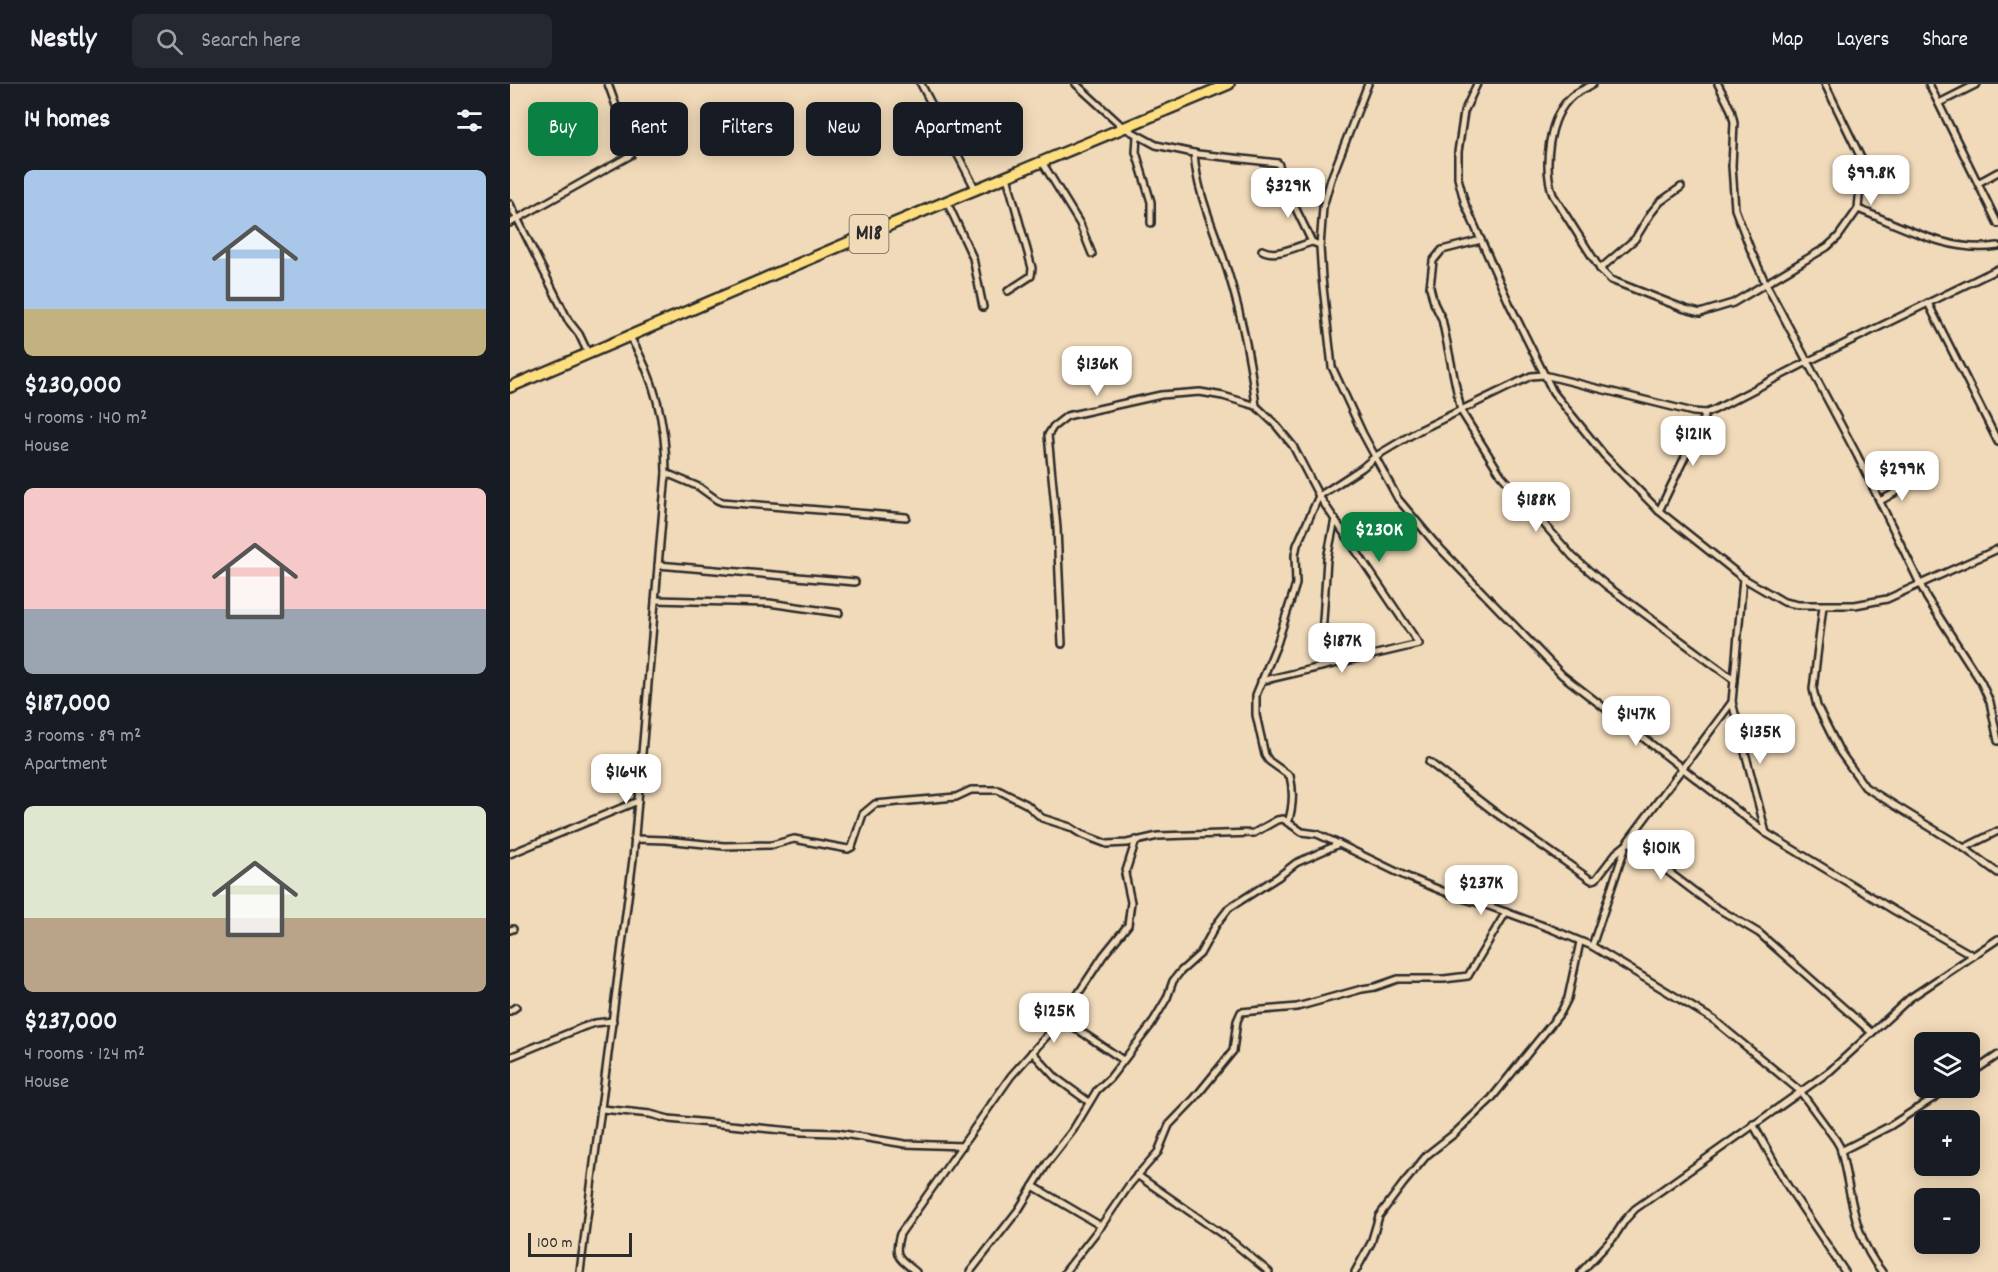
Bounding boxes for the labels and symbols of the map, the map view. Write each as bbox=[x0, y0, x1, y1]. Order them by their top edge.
pin: $99.8K bbox=[1822, 155, 1920, 206]
pin: $329K bbox=[1246, 168, 1330, 219]
road number: M18 bbox=[850, 215, 888, 253]
pin: $136K bbox=[1055, 346, 1139, 397]
pin: $121K bbox=[1651, 416, 1735, 467]
pin: $299K bbox=[1860, 451, 1944, 502]
pin: $188K bbox=[1494, 482, 1578, 533]
pin: $230K bbox=[1337, 512, 1421, 563]
pin: $187K bbox=[1300, 623, 1384, 674]
pin: $147K bbox=[1594, 696, 1678, 747]
pin: $135K bbox=[1718, 714, 1802, 765]
pin: $164K bbox=[584, 754, 668, 805]
pin: $101K bbox=[1619, 830, 1703, 881]
pin: $237K bbox=[1439, 865, 1523, 916]
pin: $125K bbox=[1012, 993, 1096, 1044]
scale bar bbox=[528, 1230, 632, 1258]

